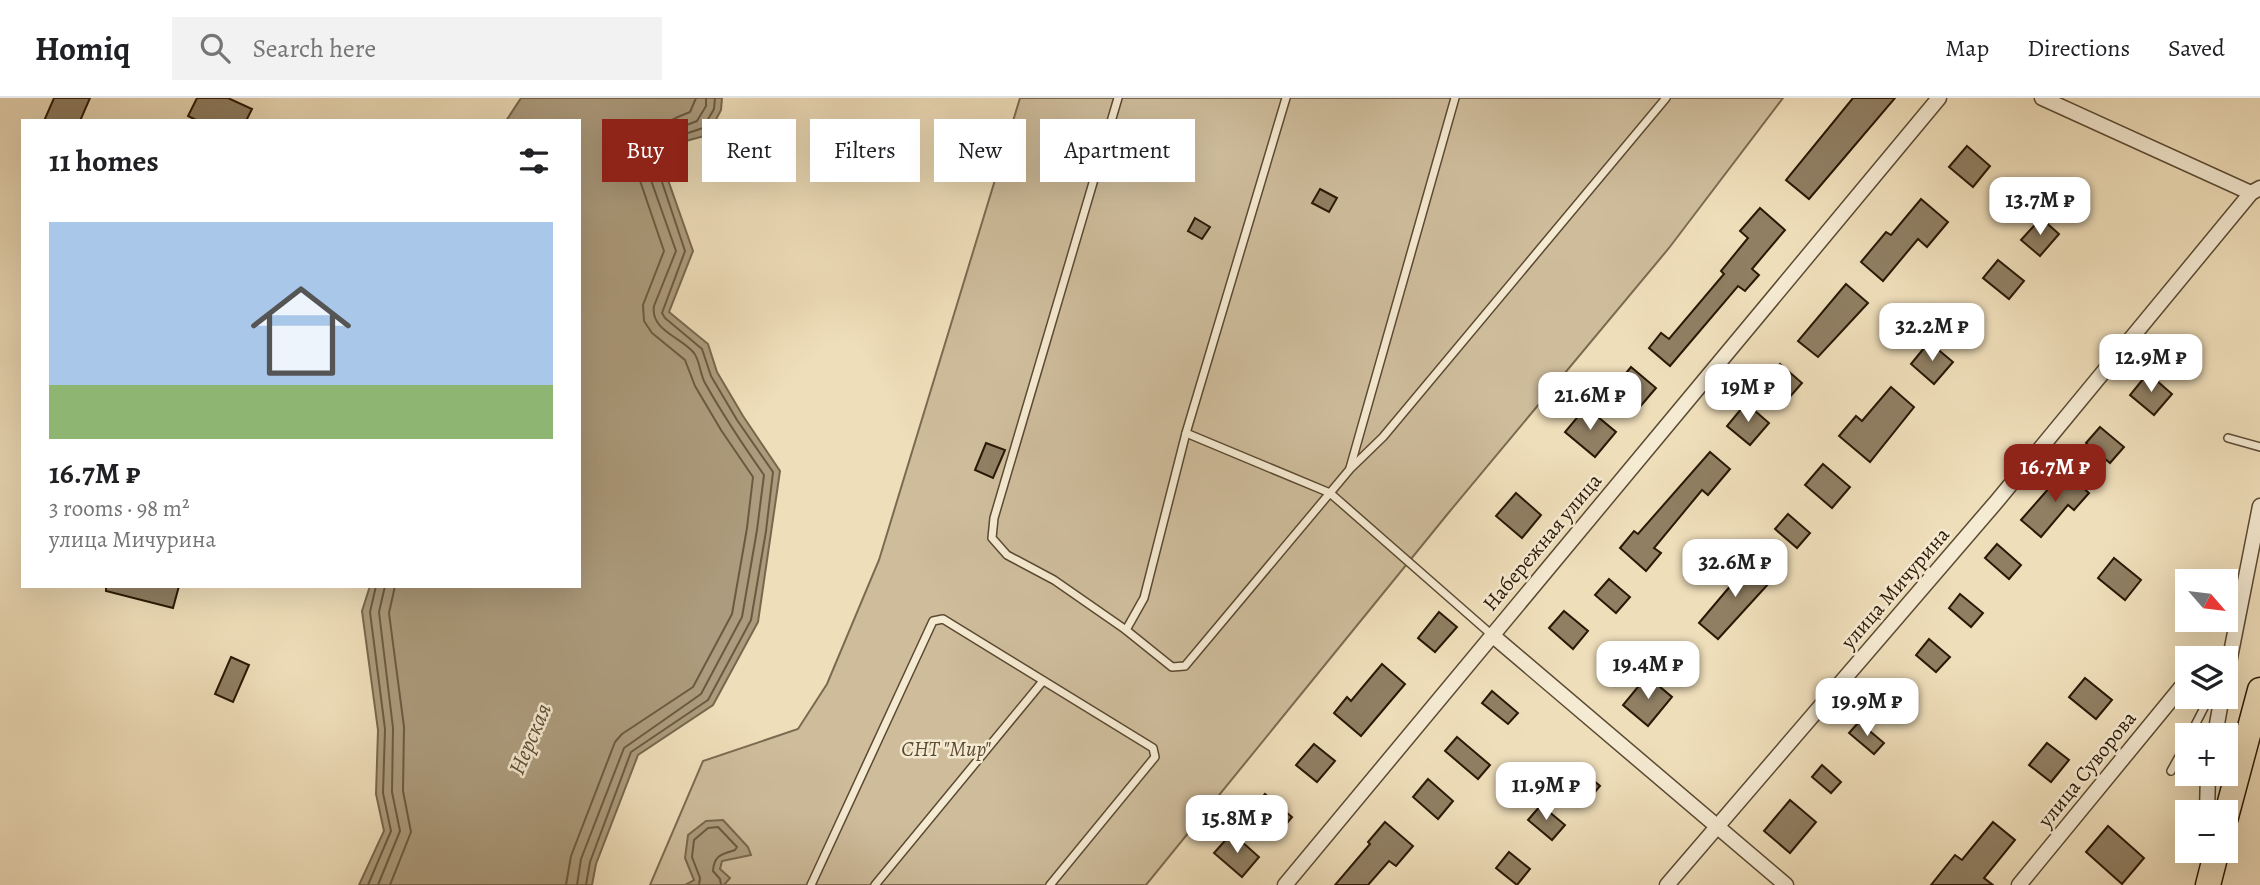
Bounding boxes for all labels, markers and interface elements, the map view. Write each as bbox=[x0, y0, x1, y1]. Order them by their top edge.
search box bbox=[172, 17, 662, 80]
text: Homiq bbox=[35, 26, 130, 71]
icon: search bbox=[196, 29, 234, 67]
text: Search here bbox=[252, 31, 376, 66]
text: Map bbox=[1945, 32, 1989, 64]
text: Directions bbox=[2027, 32, 2130, 64]
text: Saved bbox=[2168, 32, 2225, 64]
chip: Buy bbox=[602, 119, 688, 182]
chip: Rent bbox=[702, 119, 796, 182]
chip: Filters bbox=[810, 119, 920, 182]
chip: New bbox=[934, 119, 1026, 182]
chip: Apartment bbox=[1040, 119, 1195, 182]
text: 11 homes bbox=[49, 141, 159, 181]
icon: filters bbox=[515, 142, 553, 180]
pin: 13.7M ₽ bbox=[1975, 178, 2105, 237]
text: 13.7M ₽ bbox=[2005, 184, 2075, 215]
icon: home bbox=[238, 268, 364, 394]
pin: 32.2M ₽ bbox=[1867, 303, 1997, 363]
text: 32.2M ₽ bbox=[1895, 310, 1969, 341]
pin: 12.9M ₽ bbox=[2086, 334, 2216, 394]
text: 12.9M ₽ bbox=[2115, 341, 2187, 372]
pin: 19M ₽ bbox=[1699, 364, 1797, 424]
text: 19M ₽ bbox=[1721, 371, 1775, 402]
pin: 21.6M ₽ bbox=[1525, 372, 1655, 432]
text: 21.6M ₽ bbox=[1554, 379, 1626, 410]
pin: 16.7M ₽ bbox=[1990, 444, 2120, 504]
text: 16.7M ₽ bbox=[2020, 451, 2090, 482]
text: 16.7M ₽ bbox=[49, 453, 141, 493]
street label: Набережная улица bbox=[1476, 467, 1608, 617]
text: 3 rooms · 98 m² bbox=[49, 493, 190, 524]
street label: улица Мичурина bbox=[1834, 521, 1956, 655]
text: улица Мичурина bbox=[49, 524, 216, 555]
pin: 32.6M ₽ bbox=[1670, 540, 1800, 599]
text: 32.6M ₽ bbox=[1698, 546, 1772, 577]
north arrow bbox=[2175, 569, 2238, 632]
map controls bbox=[2175, 569, 2238, 863]
pin: 19.4M ₽ bbox=[1583, 642, 1713, 701]
button: layers bbox=[2175, 646, 2238, 709]
text: 19.4M ₽ bbox=[1612, 648, 1684, 679]
pin: 19.9M ₽ bbox=[1802, 678, 1932, 738]
text: 19.9M ₽ bbox=[1832, 685, 1902, 716]
water label: Нерская bbox=[501, 699, 559, 779]
street label: улица Суворова bbox=[2031, 705, 2143, 834]
button: + bbox=[2175, 723, 2238, 786]
park label: СНТ "Мир" bbox=[901, 735, 992, 763]
pin: 11.9M ₽ bbox=[1481, 762, 1611, 822]
text: 11.9M ₽ bbox=[1512, 769, 1580, 800]
pin: 15.8M ₽ bbox=[1172, 796, 1302, 855]
button: − bbox=[2175, 800, 2238, 863]
text: 15.8M ₽ bbox=[1202, 802, 1272, 833]

